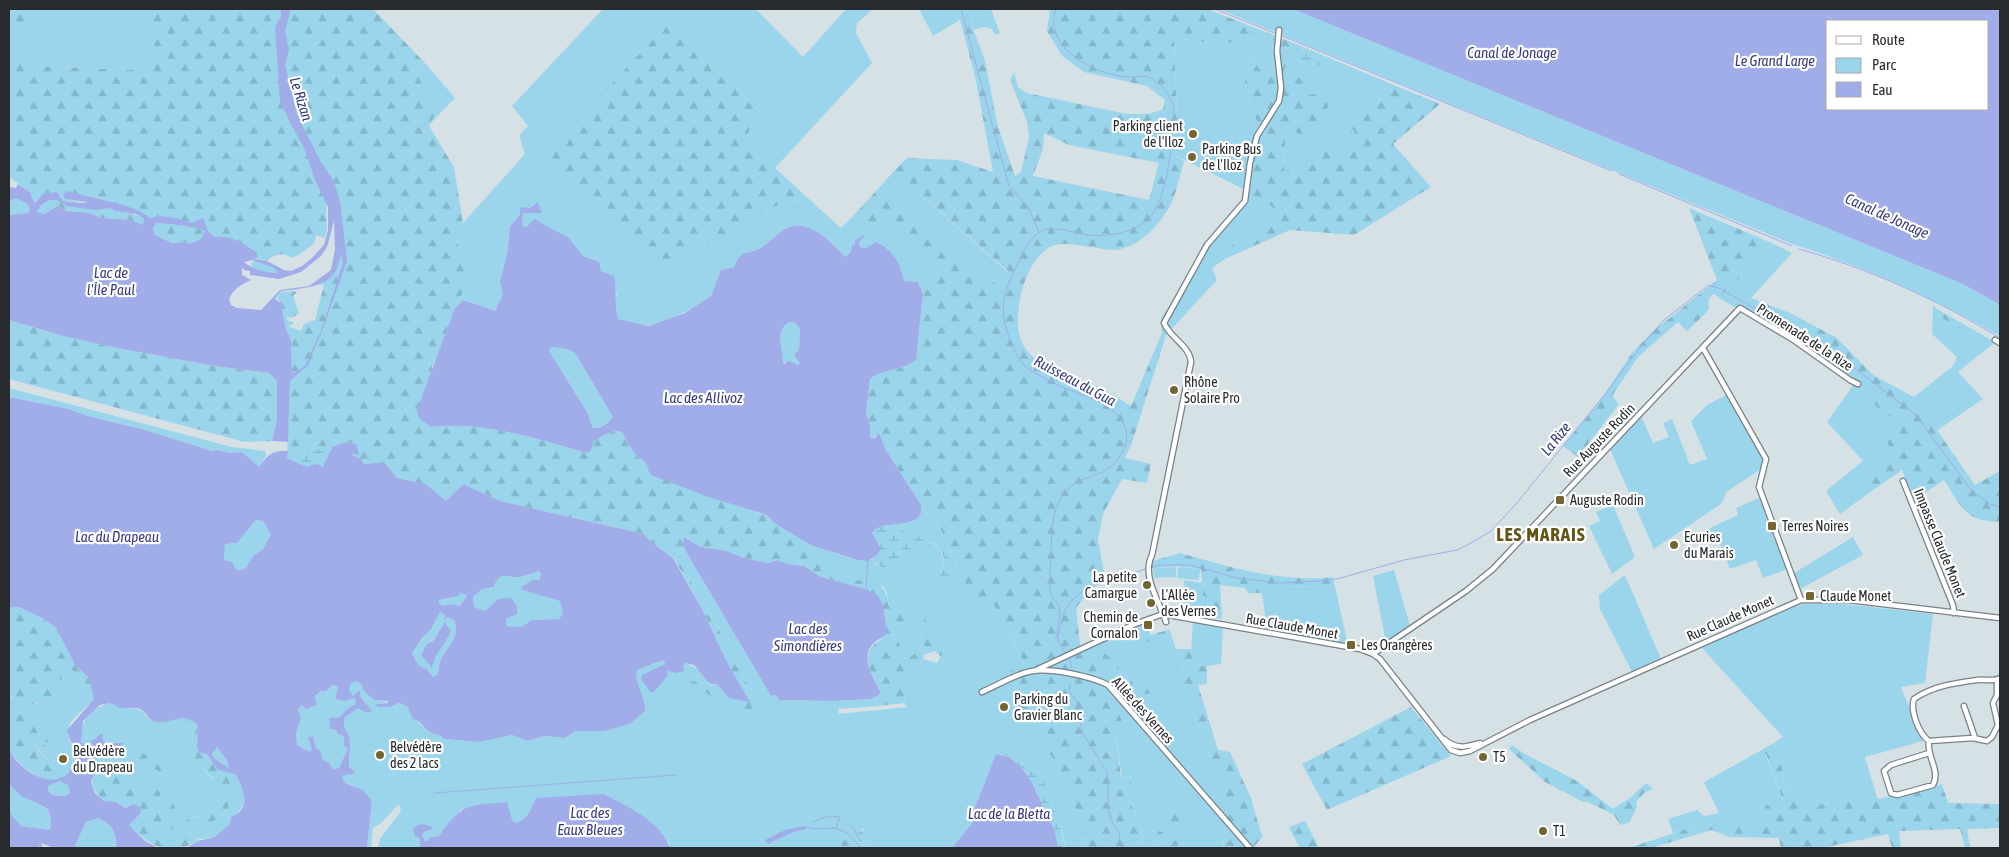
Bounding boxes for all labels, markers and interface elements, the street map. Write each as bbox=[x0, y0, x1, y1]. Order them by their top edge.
legend bbox=[1826, 20, 1989, 110]
text: Route bbox=[1872, 31, 1905, 48]
water label: Canal de Jonage bbox=[1467, 44, 1557, 61]
water label: Le Grand Large bbox=[1735, 52, 1815, 69]
text: Parc bbox=[1872, 56, 1896, 73]
water label: Le Rizan bbox=[287, 75, 316, 123]
text: Eau bbox=[1872, 81, 1893, 98]
place label: Parking client de l'Iloz bbox=[1113, 118, 1183, 150]
marker: Parking client de l'Iloz bbox=[1187, 128, 1199, 140]
place label: Parking Bus de l'Iloz bbox=[1202, 141, 1261, 173]
marker: Parking Bus de l'Iloz bbox=[1186, 151, 1198, 163]
water label: Canal de Jonage bbox=[1843, 190, 1932, 242]
water label: Lac de l'Île Paul bbox=[87, 264, 135, 298]
street label: Promenade de la Rize bbox=[1754, 300, 1856, 374]
water label: Ruisseau du Gua bbox=[1031, 352, 1119, 409]
place label: Rhône Solaire Pro bbox=[1184, 374, 1240, 406]
marker: Rhône Solaire Pro bbox=[1168, 384, 1180, 396]
water label: Lac des Allivoz bbox=[664, 389, 743, 406]
street label: Rue Auguste Rodin bbox=[1560, 400, 1638, 480]
water label: La Rize bbox=[1537, 418, 1574, 459]
street label: Impasse Claude Monet bbox=[1911, 486, 1969, 600]
place label: Auguste Rodin bbox=[1570, 492, 1644, 508]
marker: Auguste Rodin bbox=[1554, 494, 1566, 506]
place label: Terres Noires bbox=[1782, 518, 1849, 534]
marker: Terres Noires bbox=[1766, 520, 1778, 532]
district label: LES MARAIS bbox=[1496, 523, 1586, 545]
water label: Lac du Drapeau bbox=[75, 528, 159, 545]
place label: Ecuries du Marais bbox=[1684, 529, 1734, 561]
marker: Ecuries du Marais bbox=[1668, 539, 1680, 551]
place label: La petite Camargue bbox=[1085, 569, 1137, 601]
marker: La petite Camargue bbox=[1141, 579, 1153, 591]
place label: L'Allée des Vernes bbox=[1161, 587, 1216, 619]
place label: Claude Monet bbox=[1820, 588, 1891, 604]
marker: Claude Monet bbox=[1804, 590, 1816, 602]
street label: Rue Claude Monet bbox=[1684, 592, 1776, 644]
marker: L'Allée des Vernes bbox=[1145, 597, 1157, 609]
place label: Chemin de Cornalon bbox=[1084, 609, 1138, 641]
street label: Rue Claude Monet bbox=[1245, 610, 1339, 642]
marker: Chemin de Cornalon bbox=[1142, 619, 1154, 631]
water label: Lac des Simondières bbox=[773, 620, 842, 654]
place label: Les Orangères bbox=[1361, 637, 1433, 653]
marker: Les Orangères bbox=[1345, 639, 1357, 651]
street label: Allée des Vernes bbox=[1109, 674, 1177, 746]
place label: Parking du Gravier Blanc bbox=[1014, 691, 1083, 723]
marker: Parking du Gravier Blanc bbox=[998, 701, 1010, 713]
place label: Belvédère des 2 lacs bbox=[390, 739, 442, 771]
place label: Belvédère du Drapeau bbox=[73, 743, 133, 775]
marker: Belvédère des 2 lacs bbox=[374, 749, 386, 761]
place label: T5 bbox=[1493, 749, 1506, 765]
marker: T5 bbox=[1477, 751, 1489, 763]
marker: Belvédère du Drapeau bbox=[57, 753, 69, 765]
water label: Lac des Eaux Bleues bbox=[557, 804, 623, 838]
water label: Lac de la Bletta bbox=[968, 805, 1050, 822]
place label: T1 bbox=[1553, 823, 1566, 839]
marker: T1 bbox=[1537, 825, 1549, 837]

